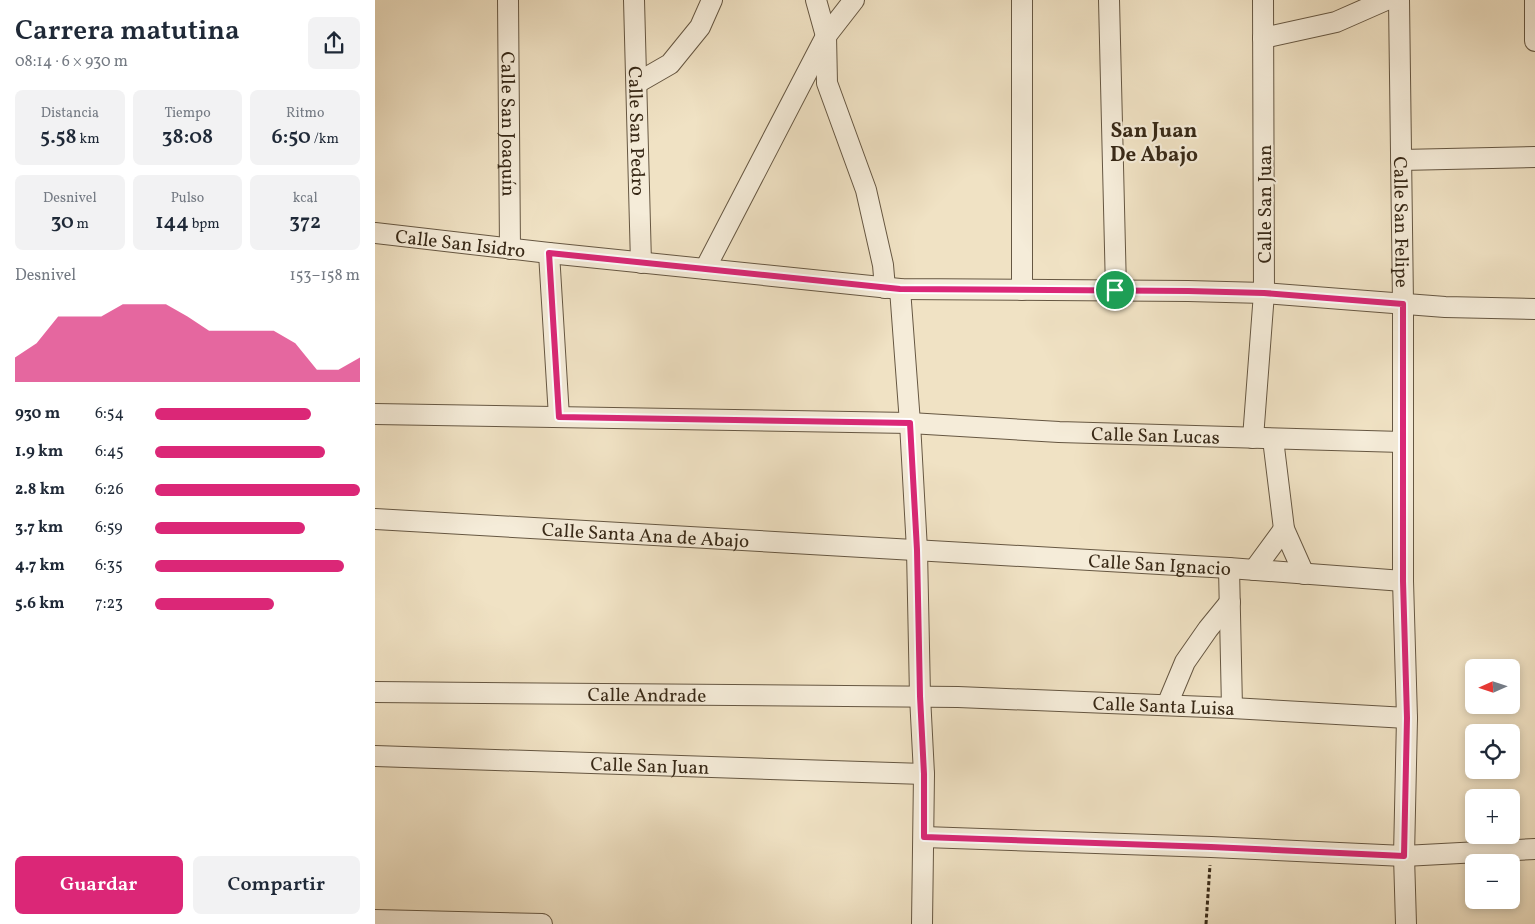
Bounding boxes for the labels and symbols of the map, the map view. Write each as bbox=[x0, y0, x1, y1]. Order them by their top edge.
street label: Calle San Joaquín bbox=[493, 51, 521, 197]
street label: Calle San Pedro bbox=[621, 66, 650, 196]
district label: San Juan De Abajo bbox=[1110, 117, 1198, 170]
street label: Calle San Juan bbox=[1253, 145, 1279, 263]
street label: Calle San Felipe bbox=[1386, 156, 1414, 288]
street label: Calle San Isidro bbox=[394, 224, 527, 265]
pin bbox=[1094, 269, 1136, 311]
street label: Calle San Lucas bbox=[1091, 422, 1220, 452]
street label: Calle Santa Ana de Abajo bbox=[541, 518, 750, 555]
street label: Calle San Ignacio bbox=[1088, 549, 1232, 583]
north arrow bbox=[1465, 659, 1520, 714]
street label: Calle Andrade bbox=[588, 683, 706, 710]
street label: Calle Santa Luisa bbox=[1092, 691, 1235, 723]
street label: Calle San Juan bbox=[590, 752, 710, 782]

